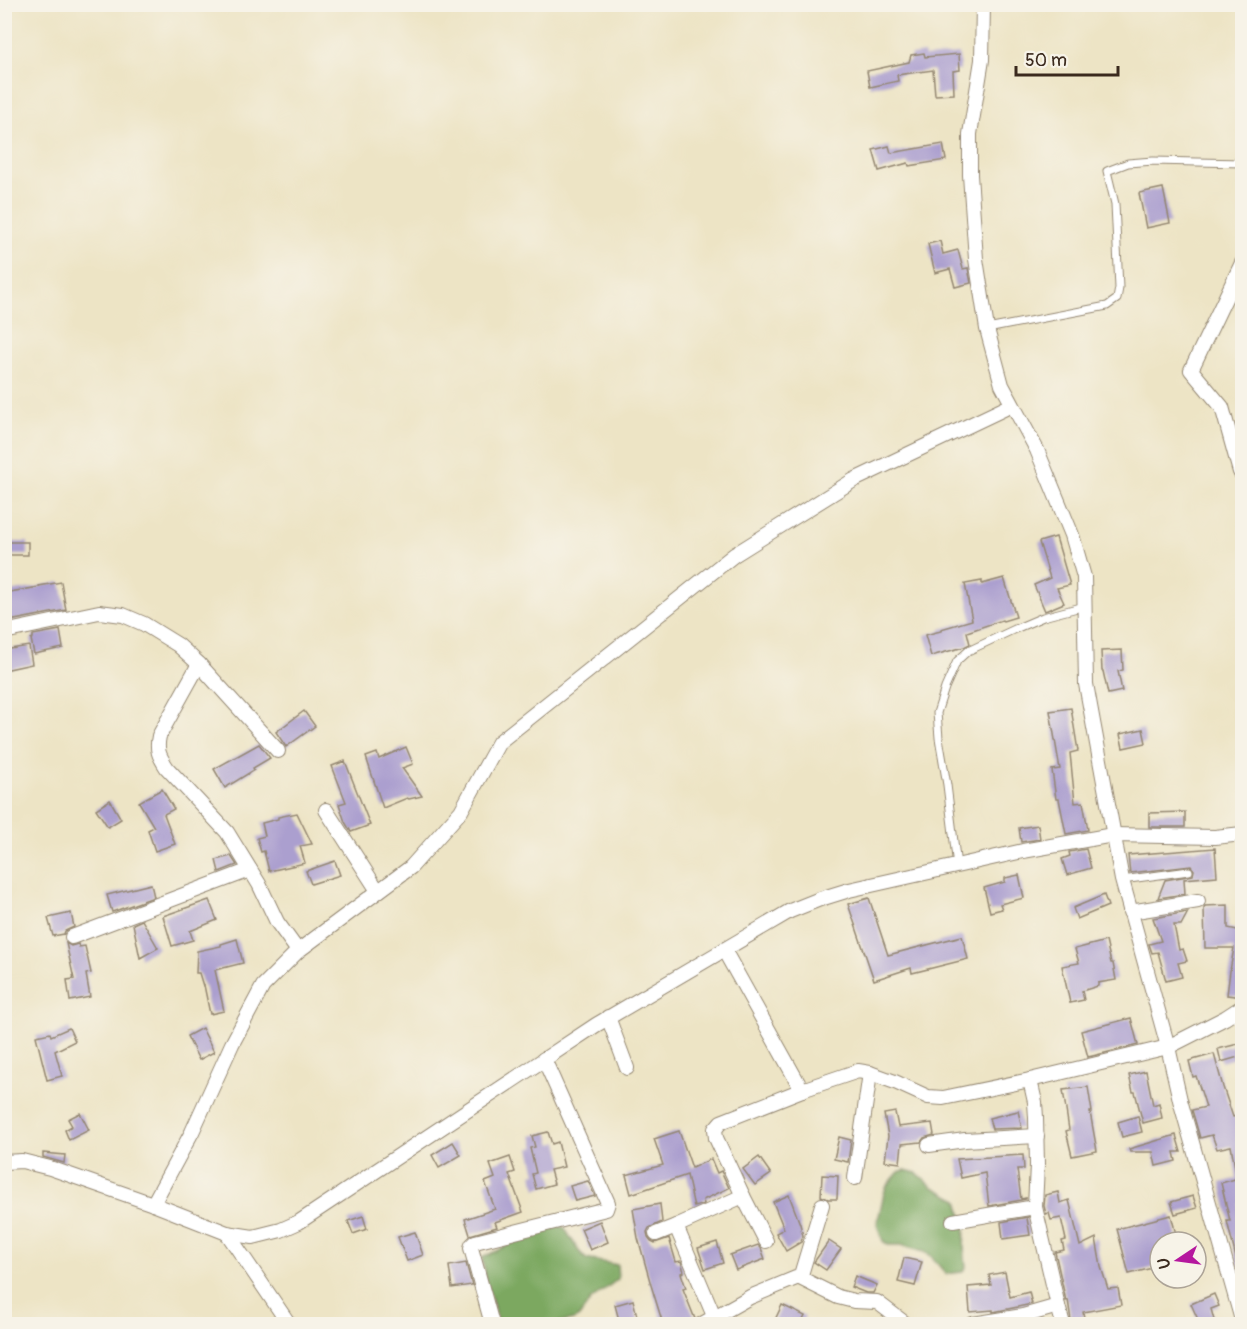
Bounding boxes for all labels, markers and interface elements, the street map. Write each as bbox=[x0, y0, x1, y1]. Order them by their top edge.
scale bar bbox=[1016, 39, 1118, 77]
text: 50 m bbox=[1025, 49, 1067, 72]
north arrow bbox=[1148, 1230, 1208, 1290]
text: U bbox=[1153, 1255, 1175, 1271]

